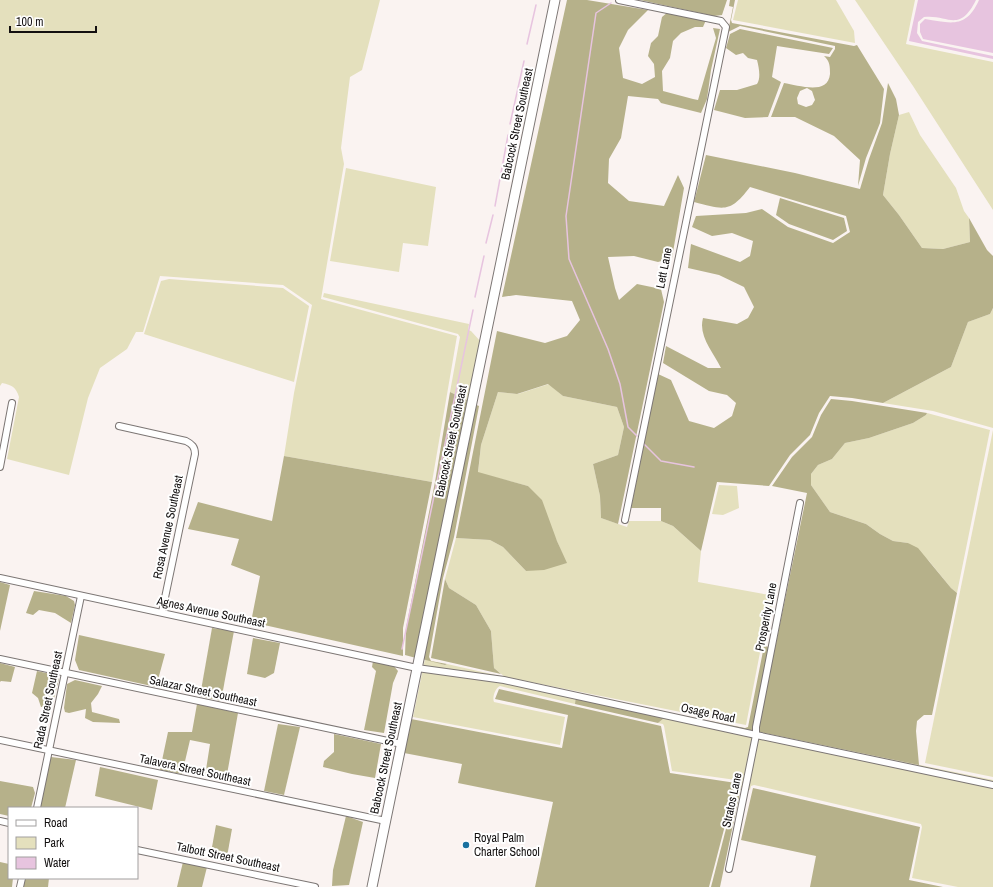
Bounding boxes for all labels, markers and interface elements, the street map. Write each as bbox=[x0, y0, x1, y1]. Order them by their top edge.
scale bar bbox=[10, 8, 96, 34]
text: 100 m bbox=[16, 14, 43, 30]
street label: Babcock Street Southeast bbox=[497, 66, 537, 181]
street label: Lett Lane bbox=[652, 246, 676, 290]
street label: Babcock Street Southeast bbox=[431, 383, 471, 498]
street label: Rosa Avenue Southeast bbox=[149, 474, 187, 580]
street label: Prosperity Lane bbox=[752, 581, 780, 653]
street label: Agnes Avenue Southeast bbox=[154, 592, 267, 631]
street label: Rada Street Southeast bbox=[30, 649, 66, 750]
street label: Salazar Street Southeast bbox=[148, 672, 258, 710]
street label: Osage Road bbox=[679, 699, 737, 727]
street label: Babcock Street Southeast bbox=[366, 700, 406, 815]
street label: Talavera Street Southeast bbox=[138, 750, 252, 790]
street label: Stratos Lane bbox=[718, 771, 746, 829]
legend bbox=[8, 807, 138, 879]
text: Road bbox=[44, 815, 68, 831]
place label: Royal Palm Charter School bbox=[474, 830, 540, 860]
text: Park bbox=[44, 835, 64, 851]
street label: Talbott Street Southeast bbox=[175, 838, 281, 876]
marker: Royal Palm Charter School bbox=[461, 840, 471, 850]
text: Water bbox=[44, 855, 71, 871]

